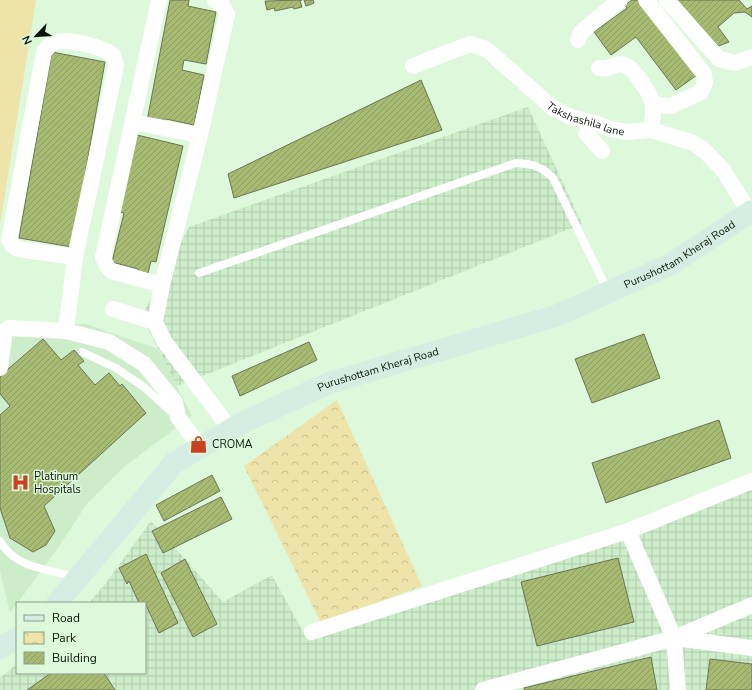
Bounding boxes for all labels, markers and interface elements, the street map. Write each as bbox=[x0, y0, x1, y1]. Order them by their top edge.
north arrow bbox=[16, 16, 56, 56]
text: N bbox=[19, 33, 36, 47]
street label: Takshashila lane bbox=[543, 99, 626, 139]
street label: Purushottam Kheraj Road bbox=[622, 217, 738, 292]
street label: Purushottam Kheraj Road bbox=[315, 344, 441, 395]
shop icon: CROMA bbox=[189, 434, 209, 454]
place label: CROMA bbox=[212, 437, 253, 452]
place label: Platinum Hospitals bbox=[34, 469, 81, 497]
hospital icon: Platinum Hospitals bbox=[11, 472, 31, 492]
legend bbox=[16, 602, 146, 674]
text: Road bbox=[52, 610, 80, 626]
text: Park bbox=[52, 630, 77, 646]
text: Building bbox=[52, 650, 97, 666]

